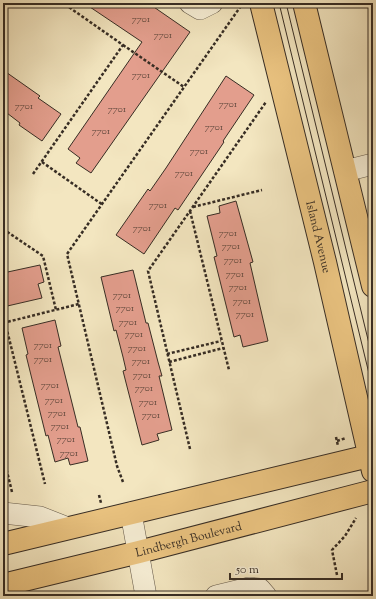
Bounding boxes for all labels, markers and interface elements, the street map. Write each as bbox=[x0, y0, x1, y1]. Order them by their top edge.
house number: 7701 bbox=[132, 12, 151, 27]
house number: 7701 bbox=[154, 28, 173, 43]
house number: 7701 bbox=[132, 68, 151, 83]
house number: 7701 bbox=[219, 97, 238, 112]
house number: 7701 bbox=[15, 99, 34, 114]
house number: 7701 bbox=[108, 102, 127, 117]
house number: 7701 bbox=[205, 120, 224, 135]
house number: 7701 bbox=[92, 124, 111, 139]
house number: 7701 bbox=[190, 144, 209, 159]
house number: 7701 bbox=[175, 166, 194, 181]
house number: 7701 bbox=[149, 198, 168, 213]
street label: Island Avenue bbox=[300, 199, 335, 276]
house number: 7701 bbox=[133, 221, 152, 236]
house number: 7701 bbox=[219, 226, 238, 241]
house number: 7701 bbox=[222, 239, 241, 254]
house number: 7701 bbox=[224, 253, 243, 268]
house number: 7701 bbox=[226, 267, 245, 282]
house number: 7701 bbox=[229, 280, 248, 295]
house number: 7701 bbox=[113, 288, 132, 303]
house number: 7701 bbox=[233, 294, 252, 309]
house number: 7701 bbox=[116, 301, 135, 316]
house number: 7701 bbox=[236, 307, 255, 322]
house number: 7701 bbox=[119, 315, 138, 330]
house number: 7701 bbox=[125, 327, 144, 342]
house number: 7701 bbox=[34, 338, 53, 353]
house number: 7701 bbox=[128, 341, 147, 356]
house number: 7701 bbox=[34, 352, 53, 367]
house number: 7701 bbox=[132, 354, 151, 369]
house number: 7701 bbox=[133, 368, 152, 383]
house number: 7701 bbox=[41, 378, 60, 393]
house number: 7701 bbox=[135, 381, 154, 396]
house number: 7701 bbox=[45, 393, 64, 408]
house number: 7701 bbox=[139, 395, 158, 410]
house number: 7701 bbox=[48, 406, 67, 421]
house number: 7701 bbox=[142, 408, 161, 423]
house number: 7701 bbox=[51, 419, 70, 434]
house number: 7701 bbox=[57, 432, 76, 447]
house number: 7701 bbox=[60, 446, 79, 461]
street label: Lindbergh Boulevard bbox=[134, 518, 244, 563]
scale bar bbox=[230, 555, 342, 581]
text: 50 m bbox=[235, 561, 259, 579]

